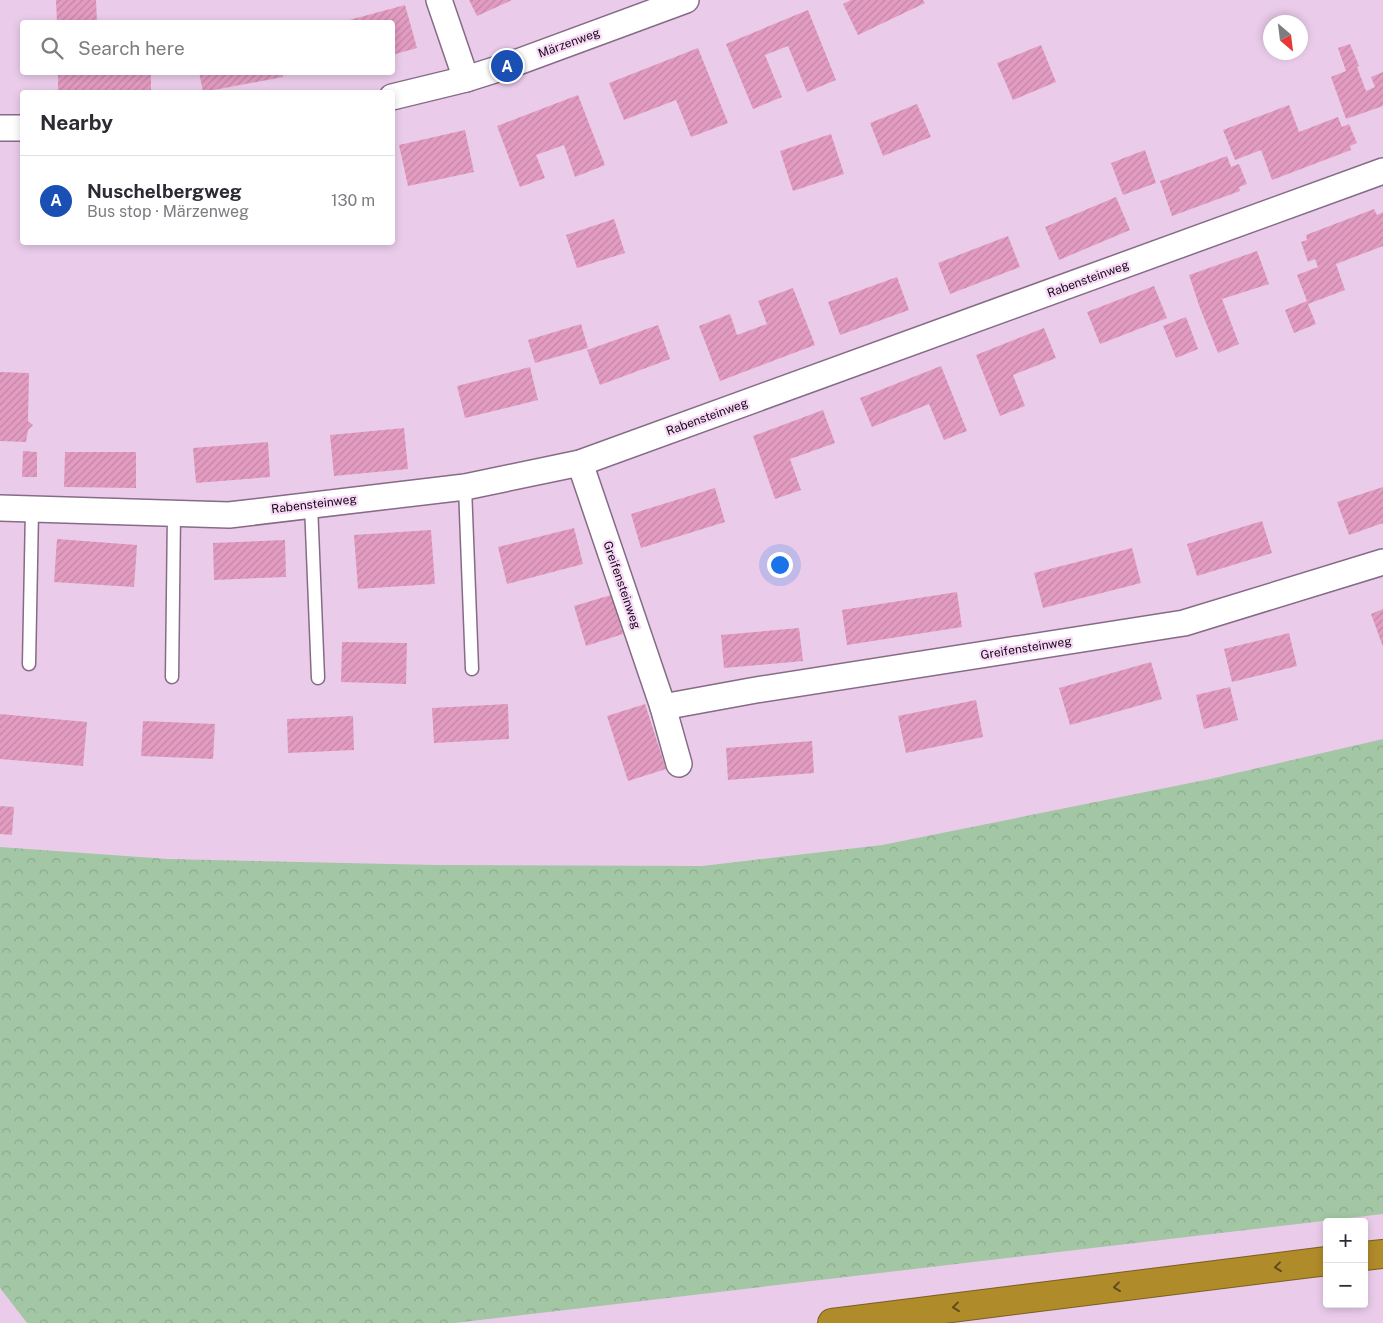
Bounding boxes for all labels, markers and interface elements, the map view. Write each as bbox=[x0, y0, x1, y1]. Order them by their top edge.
north arrow bbox=[1263, 15, 1308, 60]
search box bbox=[20, 20, 395, 75]
street label: Märzenweg bbox=[536, 25, 602, 61]
icon: search bbox=[38, 34, 66, 62]
text: Search here bbox=[78, 37, 185, 59]
pin: A bbox=[491, 47, 523, 85]
text: Nearby bbox=[40, 110, 113, 135]
text: Nuschelbergweg bbox=[87, 180, 242, 202]
text: A bbox=[50, 191, 62, 210]
text: 130 m bbox=[331, 191, 375, 210]
text: Bus stop · Märzenweg bbox=[87, 202, 249, 221]
street label: Rabensteinweg bbox=[1045, 258, 1131, 300]
street label: Rabensteinweg bbox=[664, 396, 750, 438]
street label: Rabensteinweg bbox=[270, 492, 358, 516]
street label: Greifensteinweg bbox=[600, 539, 644, 631]
your location bbox=[767, 552, 793, 578]
street label: Greifensteinweg bbox=[979, 634, 1073, 662]
map controls bbox=[1323, 1218, 1368, 1308]
button: + bbox=[1323, 1218, 1368, 1263]
one-way arrow bbox=[1274, 1261, 1282, 1272]
button: − bbox=[1323, 1263, 1368, 1308]
one-way arrow bbox=[1113, 1281, 1121, 1292]
one-way arrow bbox=[952, 1302, 960, 1312]

